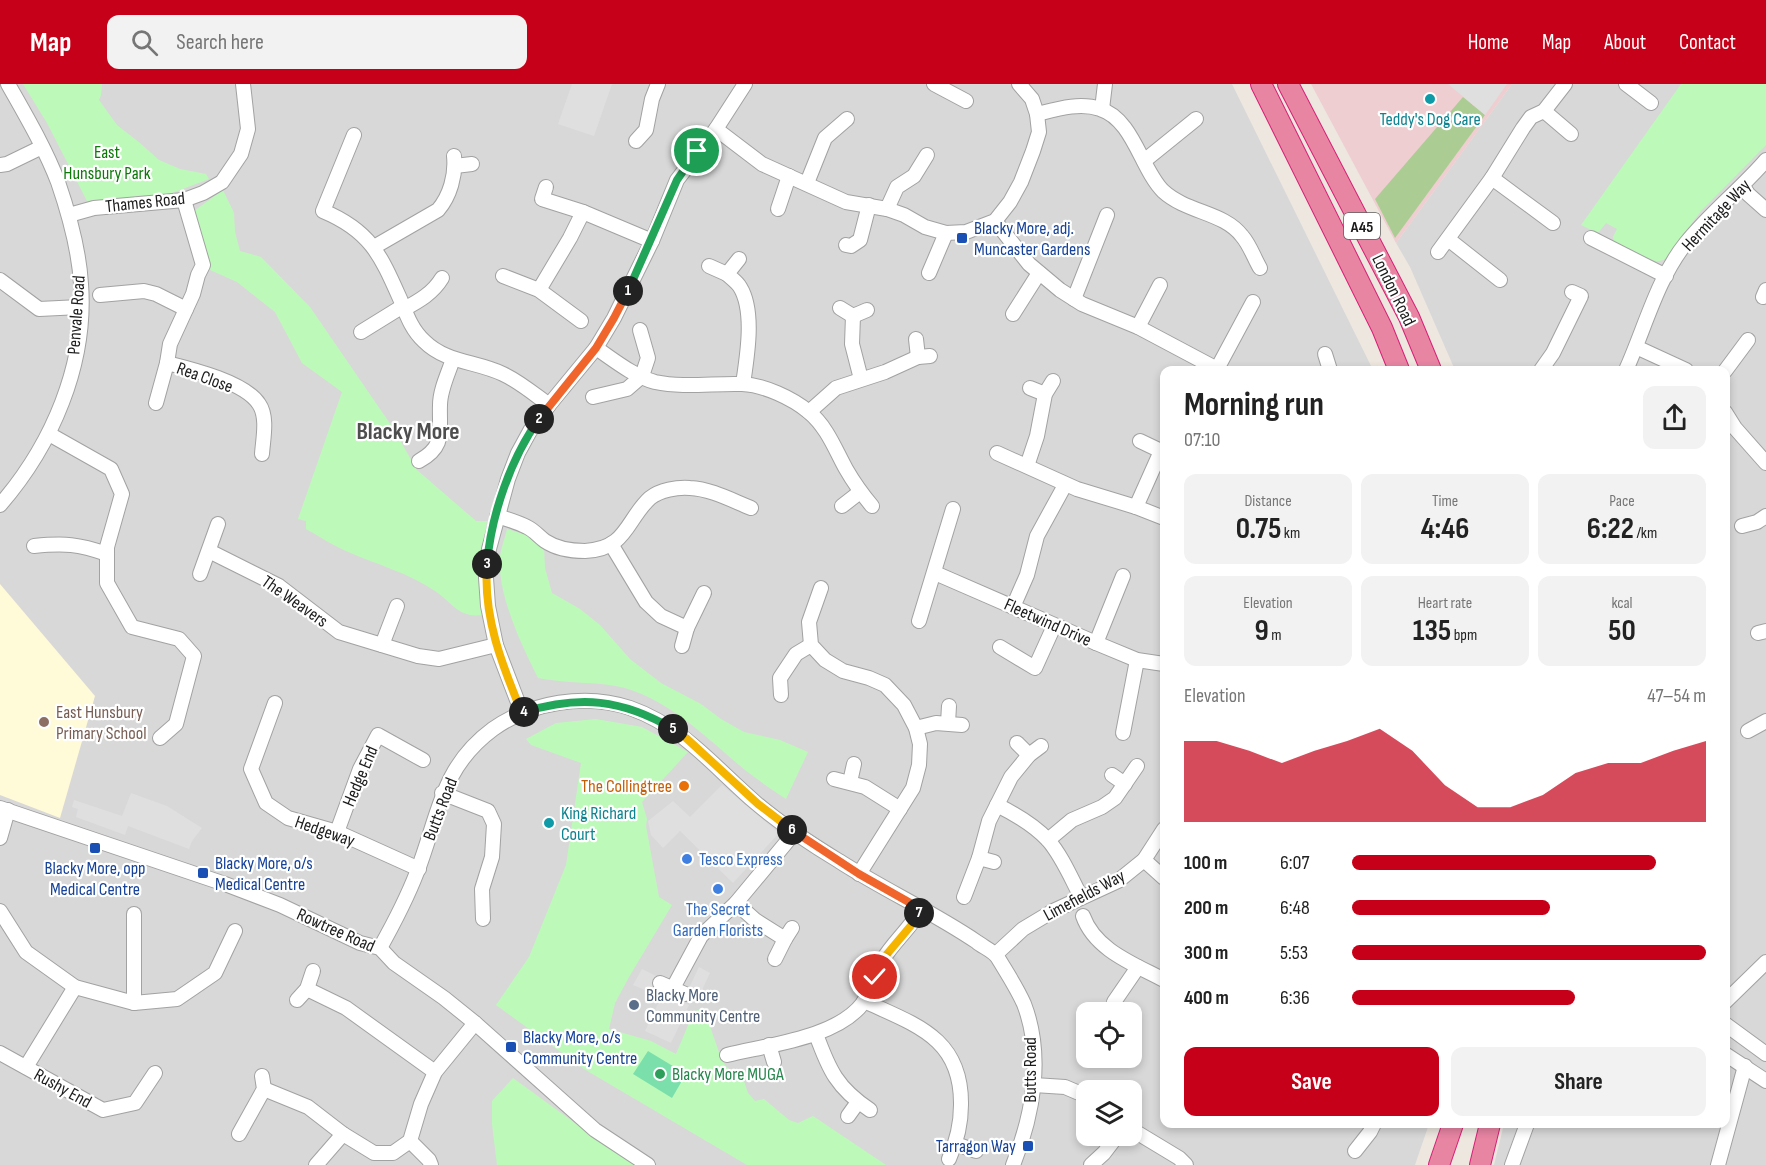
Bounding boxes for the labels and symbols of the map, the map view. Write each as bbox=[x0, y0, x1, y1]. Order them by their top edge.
marker: Teddy's Dog Care bbox=[1423, 92, 1437, 106]
place label: Teddy's Dog Care bbox=[1379, 109, 1481, 130]
pin bbox=[671, 125, 722, 176]
park label: East Hunsbury Park bbox=[63, 142, 151, 184]
street label: Hermitage Way bbox=[1678, 175, 1755, 256]
street label: Thames Road bbox=[104, 188, 186, 217]
road number: A45 bbox=[1344, 213, 1380, 239]
place label: Blacky More, adj. Muncaster Gardens bbox=[974, 218, 1091, 260]
marker: Blacky More, adj. Muncaster Gardens bbox=[955, 231, 969, 245]
street label: London Road bbox=[1367, 251, 1420, 330]
street label: Penvale Road bbox=[63, 275, 90, 355]
pin: 1 bbox=[613, 276, 643, 306]
street label: Rea Close bbox=[174, 358, 236, 397]
pin: 2 bbox=[524, 404, 554, 434]
district label: Blacky More bbox=[356, 417, 460, 446]
pin: 3 bbox=[472, 549, 502, 579]
street label: The Weavers bbox=[258, 571, 332, 632]
street label: Fleetwind Drive bbox=[1001, 594, 1095, 651]
pin: 4 bbox=[509, 697, 539, 727]
place label: East Hunsbury Primary School bbox=[56, 702, 147, 744]
pin: 5 bbox=[658, 714, 688, 744]
marker: East Hunsbury Primary School bbox=[37, 715, 51, 729]
street label: Hedge End bbox=[338, 743, 383, 810]
street label: Butts Road bbox=[419, 775, 462, 844]
place label: The Collingtree bbox=[581, 776, 672, 797]
marker: The Collingtree bbox=[677, 779, 691, 793]
place label: King Richard Court bbox=[561, 803, 636, 845]
street label: Hedgeway bbox=[292, 811, 358, 851]
pin: 6 bbox=[777, 815, 807, 845]
marker: King Richard Court bbox=[542, 816, 556, 830]
marker: Blacky More, opp Medical Centre bbox=[88, 841, 102, 855]
place label: Tesco Express bbox=[699, 849, 783, 870]
marker: Tesco Express bbox=[680, 852, 694, 866]
place label: Blacky More, o/s Medical Centre bbox=[215, 853, 313, 895]
place label: Blacky More, opp Medical Centre bbox=[44, 858, 146, 900]
street label: Limefields Way bbox=[1040, 865, 1129, 926]
marker: Blacky More, o/s Medical Centre bbox=[196, 866, 210, 880]
marker: The Secret Garden Florists bbox=[711, 882, 725, 896]
pin: 7 bbox=[904, 898, 934, 928]
place label: The Secret Garden Florists bbox=[673, 899, 763, 941]
street label: Rowtree Road bbox=[293, 904, 378, 957]
pin bbox=[849, 951, 900, 1002]
place label: Blacky More Community Centre bbox=[646, 985, 760, 1027]
marker: Blacky More Community Centre bbox=[627, 998, 641, 1012]
place label: Blacky More, o/s Community Centre bbox=[523, 1027, 637, 1069]
street label: Butts Road bbox=[1020, 1037, 1041, 1103]
marker: Blacky More, o/s Community Centre bbox=[504, 1040, 518, 1054]
street label: Rushy End bbox=[30, 1064, 95, 1113]
place label: Blacky More MUGA bbox=[672, 1064, 784, 1085]
marker: Blacky More MUGA bbox=[653, 1067, 667, 1081]
place label: Tarragon Way bbox=[936, 1136, 1016, 1157]
marker: Tarragon Way bbox=[1021, 1139, 1035, 1153]

